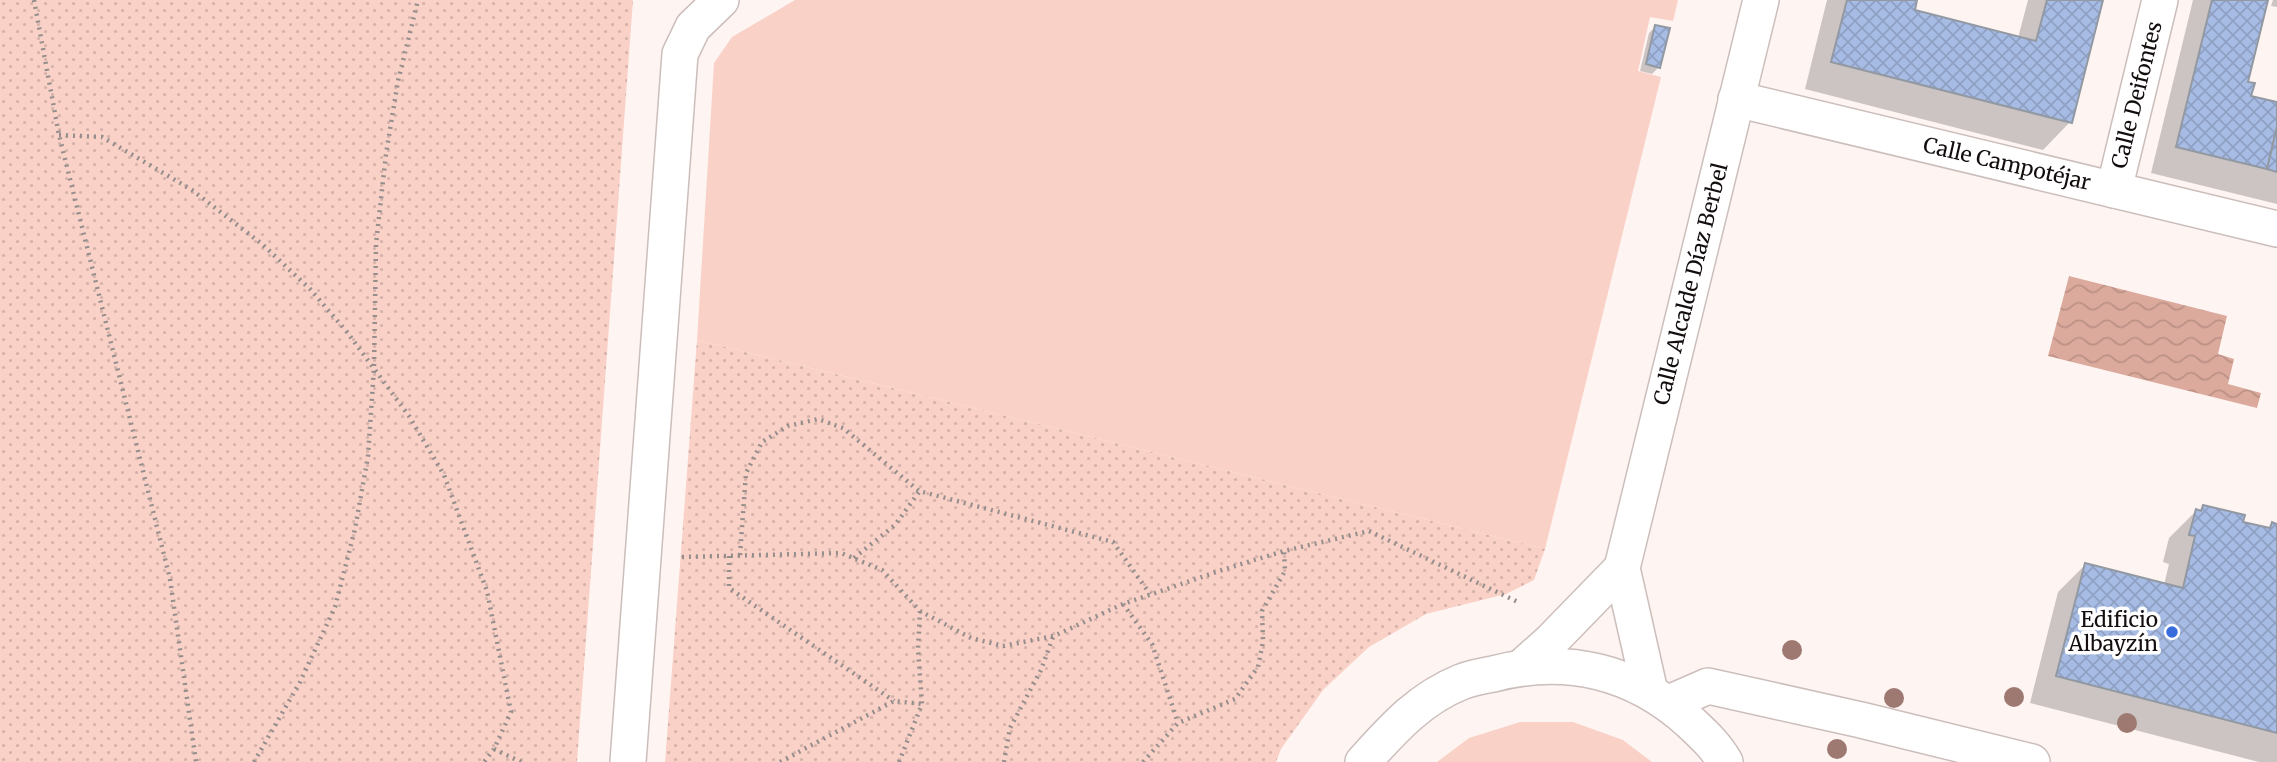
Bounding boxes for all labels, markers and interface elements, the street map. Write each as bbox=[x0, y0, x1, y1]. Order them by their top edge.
street label: Calle Deifontes bbox=[2105, 18, 2168, 171]
street label: Calle Campotéjar bbox=[1921, 131, 2094, 196]
street label: Calle Alcalde Díaz Berbel bbox=[1647, 160, 1734, 408]
place label: Edificio Albayzín bbox=[2068, 606, 2158, 657]
marker: Edificio Albayzín bbox=[2164, 624, 2180, 640]

